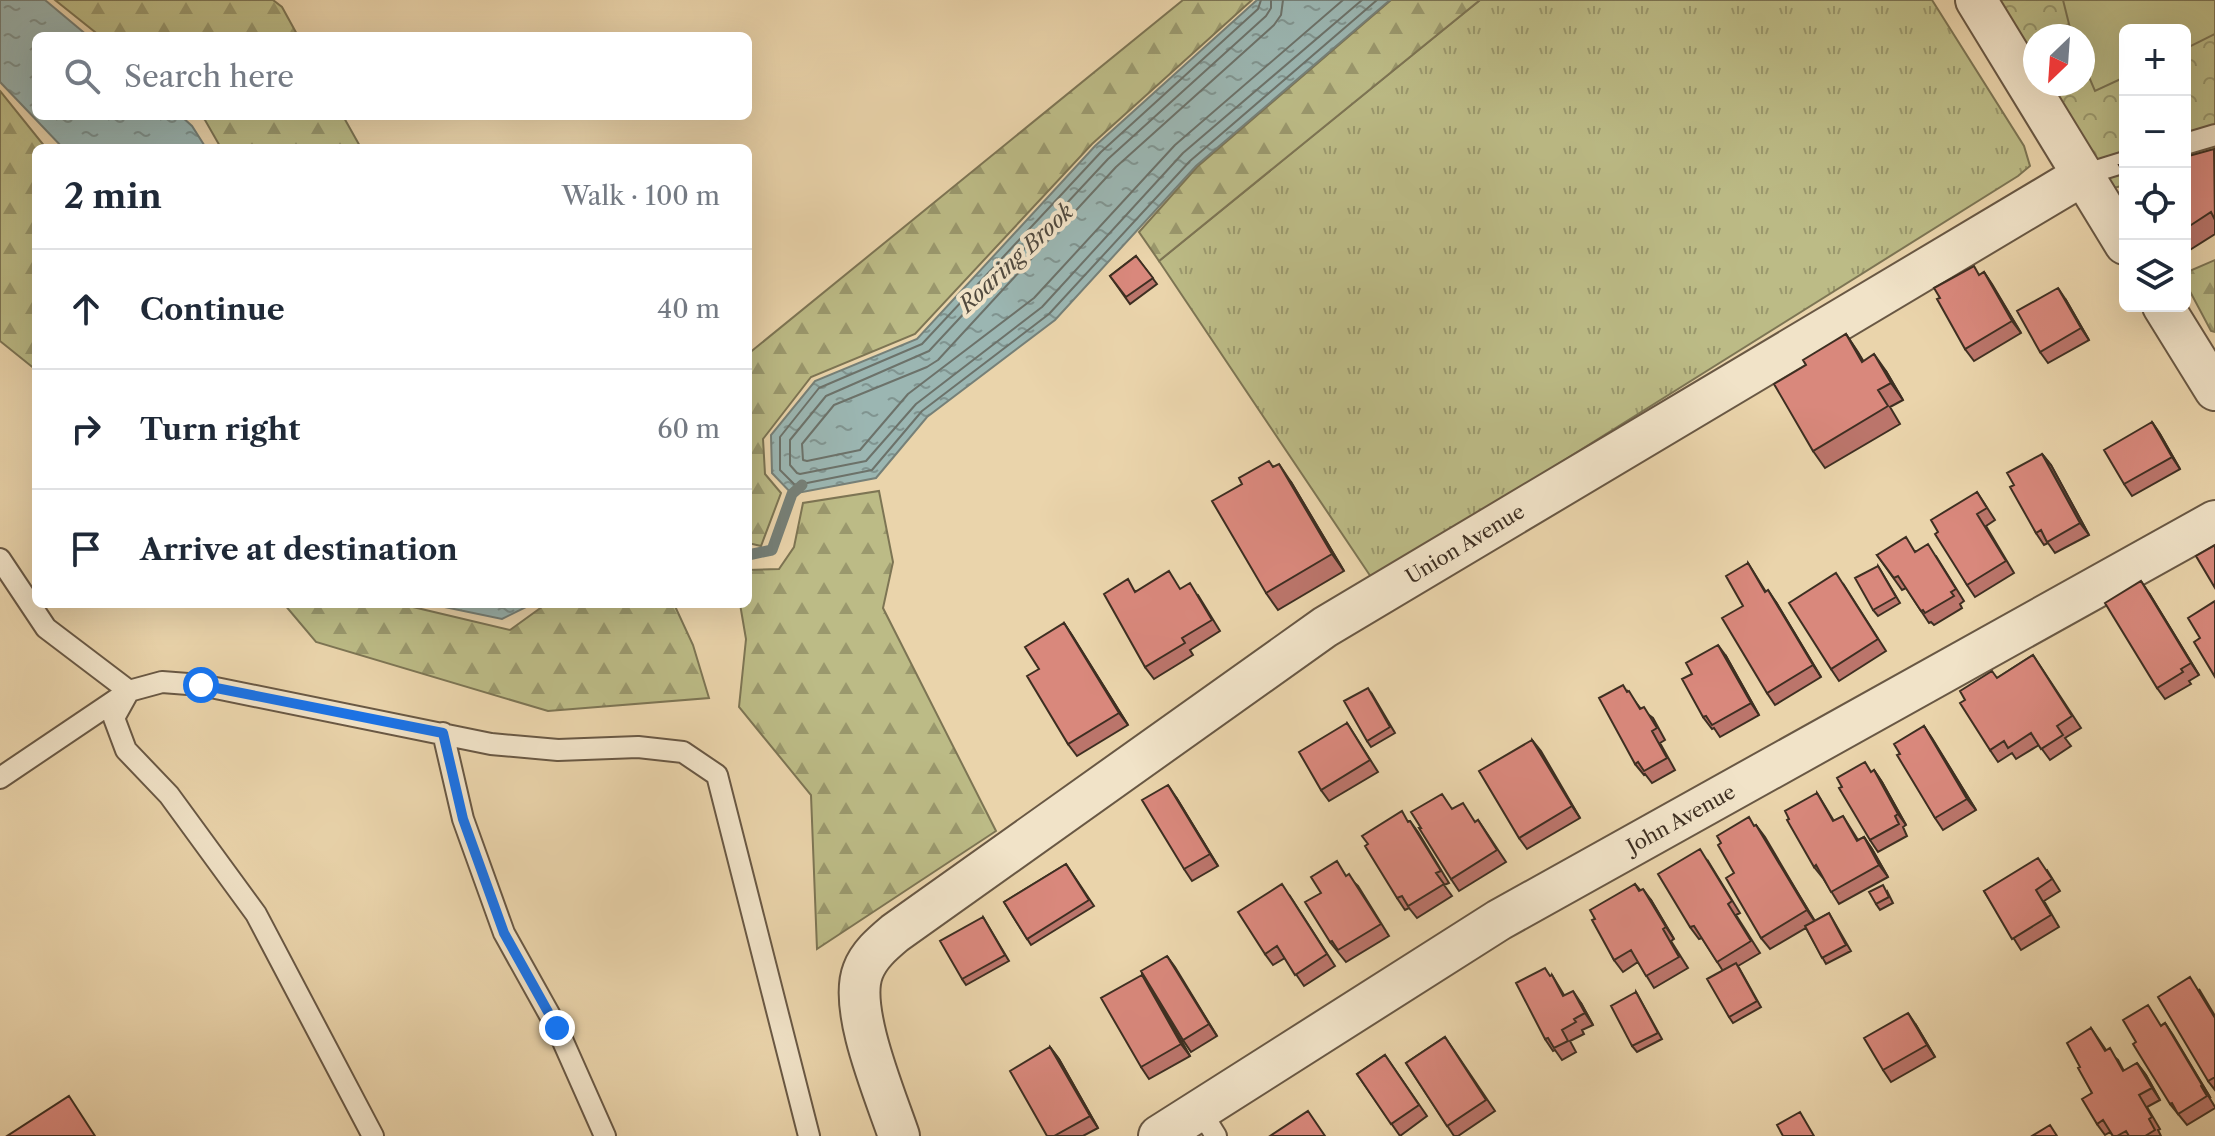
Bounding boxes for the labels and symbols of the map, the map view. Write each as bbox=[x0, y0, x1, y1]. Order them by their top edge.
north arrow bbox=[2023, 24, 2095, 96]
water label: Roaring Brook bbox=[952, 198, 1079, 319]
street label: Union Avenue bbox=[1401, 499, 1529, 589]
route start bbox=[183, 667, 219, 703]
street label: John Avenue bbox=[1620, 779, 1739, 860]
route end bbox=[539, 1010, 575, 1046]

